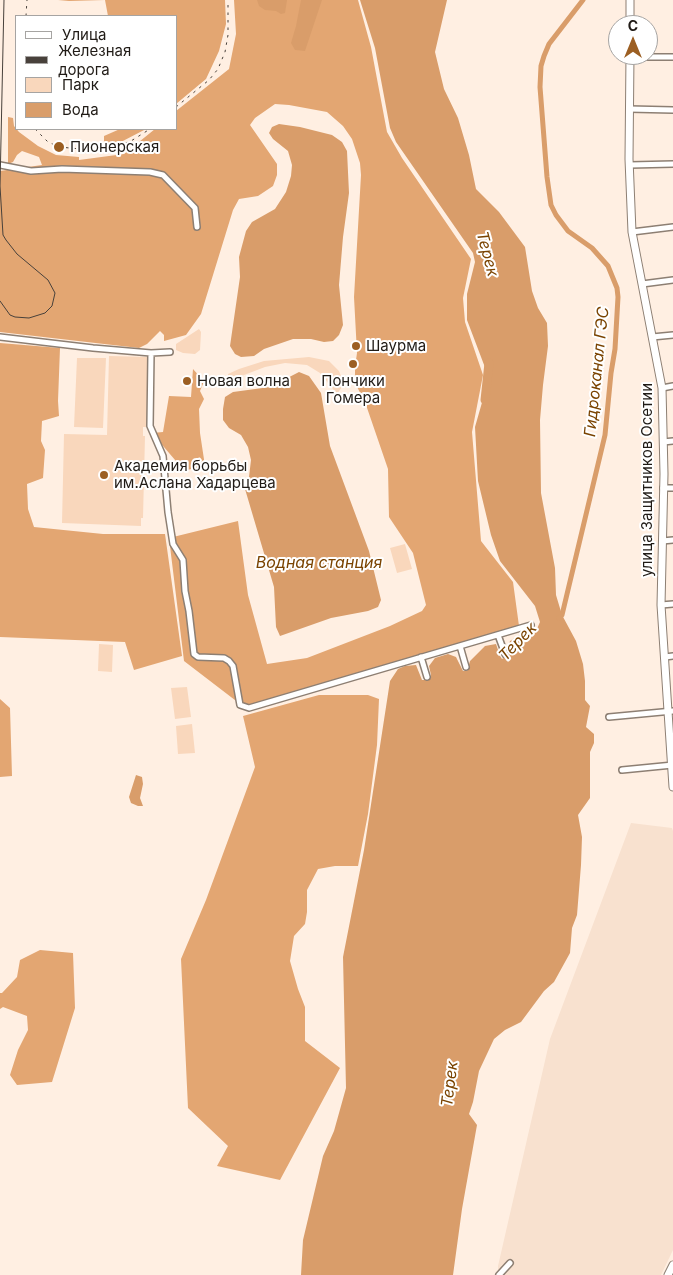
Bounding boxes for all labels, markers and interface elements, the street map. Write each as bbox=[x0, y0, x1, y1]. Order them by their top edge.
legend bbox=[15, 15, 178, 130]
north arrow bbox=[608, 15, 658, 65]
text: С bbox=[628, 17, 638, 34]
text: Улица bbox=[62, 25, 106, 44]
text: Железная дорога bbox=[58, 41, 131, 79]
text: Парк bbox=[62, 75, 99, 94]
text: Вода bbox=[62, 100, 99, 119]
place label: Пионерская bbox=[70, 138, 159, 156]
marker: Пионерская bbox=[52, 140, 66, 154]
water label: Терек bbox=[472, 229, 502, 279]
water label: Гидроканал ГЭС bbox=[581, 306, 613, 438]
place label: Шаурма bbox=[366, 337, 426, 355]
marker: Шаурма bbox=[350, 340, 362, 352]
marker: Пончики Гомера bbox=[347, 358, 359, 370]
place label: Новая волна bbox=[197, 372, 290, 390]
place label: Пончики Гомера bbox=[321, 372, 385, 407]
marker: Новая волна bbox=[181, 375, 193, 387]
street label: улица Защитников Осетии bbox=[638, 383, 656, 577]
place label: Академия борьбы им.Аслана Хадарцева bbox=[114, 457, 276, 492]
marker: Академия борьбы им.Аслана Хадарцева bbox=[98, 469, 110, 481]
water label: Водная станция bbox=[256, 553, 382, 573]
water label: Терек bbox=[495, 619, 541, 665]
water label: Терек bbox=[438, 1060, 462, 1108]

